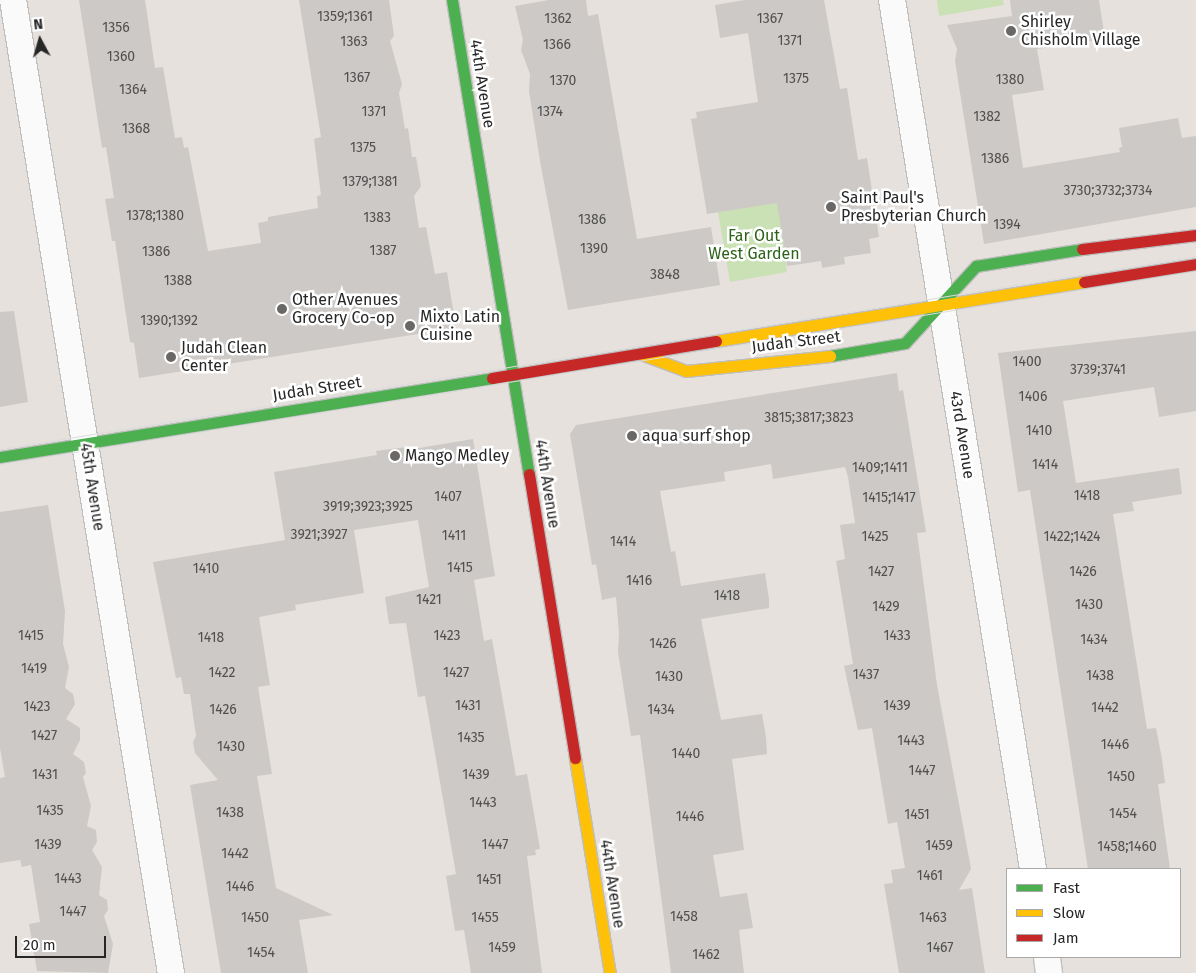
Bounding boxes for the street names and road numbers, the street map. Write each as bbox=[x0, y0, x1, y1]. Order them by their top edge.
street label: 44th Avenue bbox=[466, 38, 498, 130]
street label: Judah Street bbox=[750, 327, 842, 357]
street label: Judah Street bbox=[271, 373, 363, 405]
street label: 43rd Avenue bbox=[946, 390, 978, 480]
street label: 44th Avenue bbox=[531, 438, 563, 530]
street label: 45th Avenue bbox=[76, 442, 108, 532]
street label: 44th Avenue bbox=[596, 838, 628, 930]

